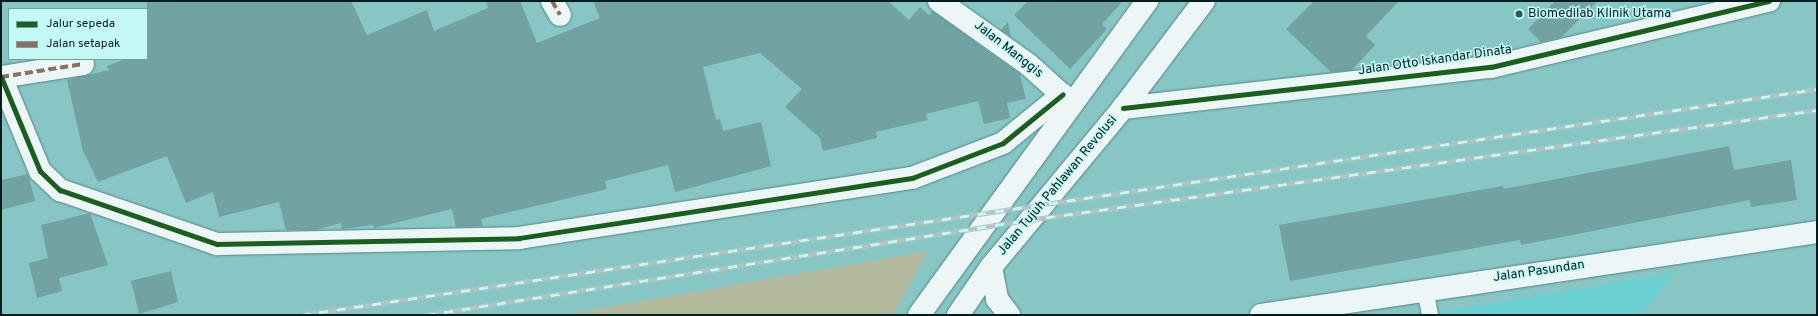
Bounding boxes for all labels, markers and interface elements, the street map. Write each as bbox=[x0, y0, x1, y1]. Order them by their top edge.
place label: Biomedilab Klinik Utama bbox=[1528, 6, 1671, 22]
legend bbox=[8, 8, 148, 60]
marker: Biomedilab Klinik Utama bbox=[1513, 8, 1525, 20]
text: Jalur sepeda bbox=[46, 16, 115, 32]
street label: Jalan Manggis bbox=[970, 18, 1046, 82]
text: Jalan setapak bbox=[46, 36, 120, 52]
street label: Jalan Otto Iskandar Dinata bbox=[1357, 42, 1513, 80]
street label: Jalan Tujuh Pahlawan Revolusi bbox=[995, 113, 1121, 259]
street label: Jalan Pasundan bbox=[1492, 258, 1586, 286]

